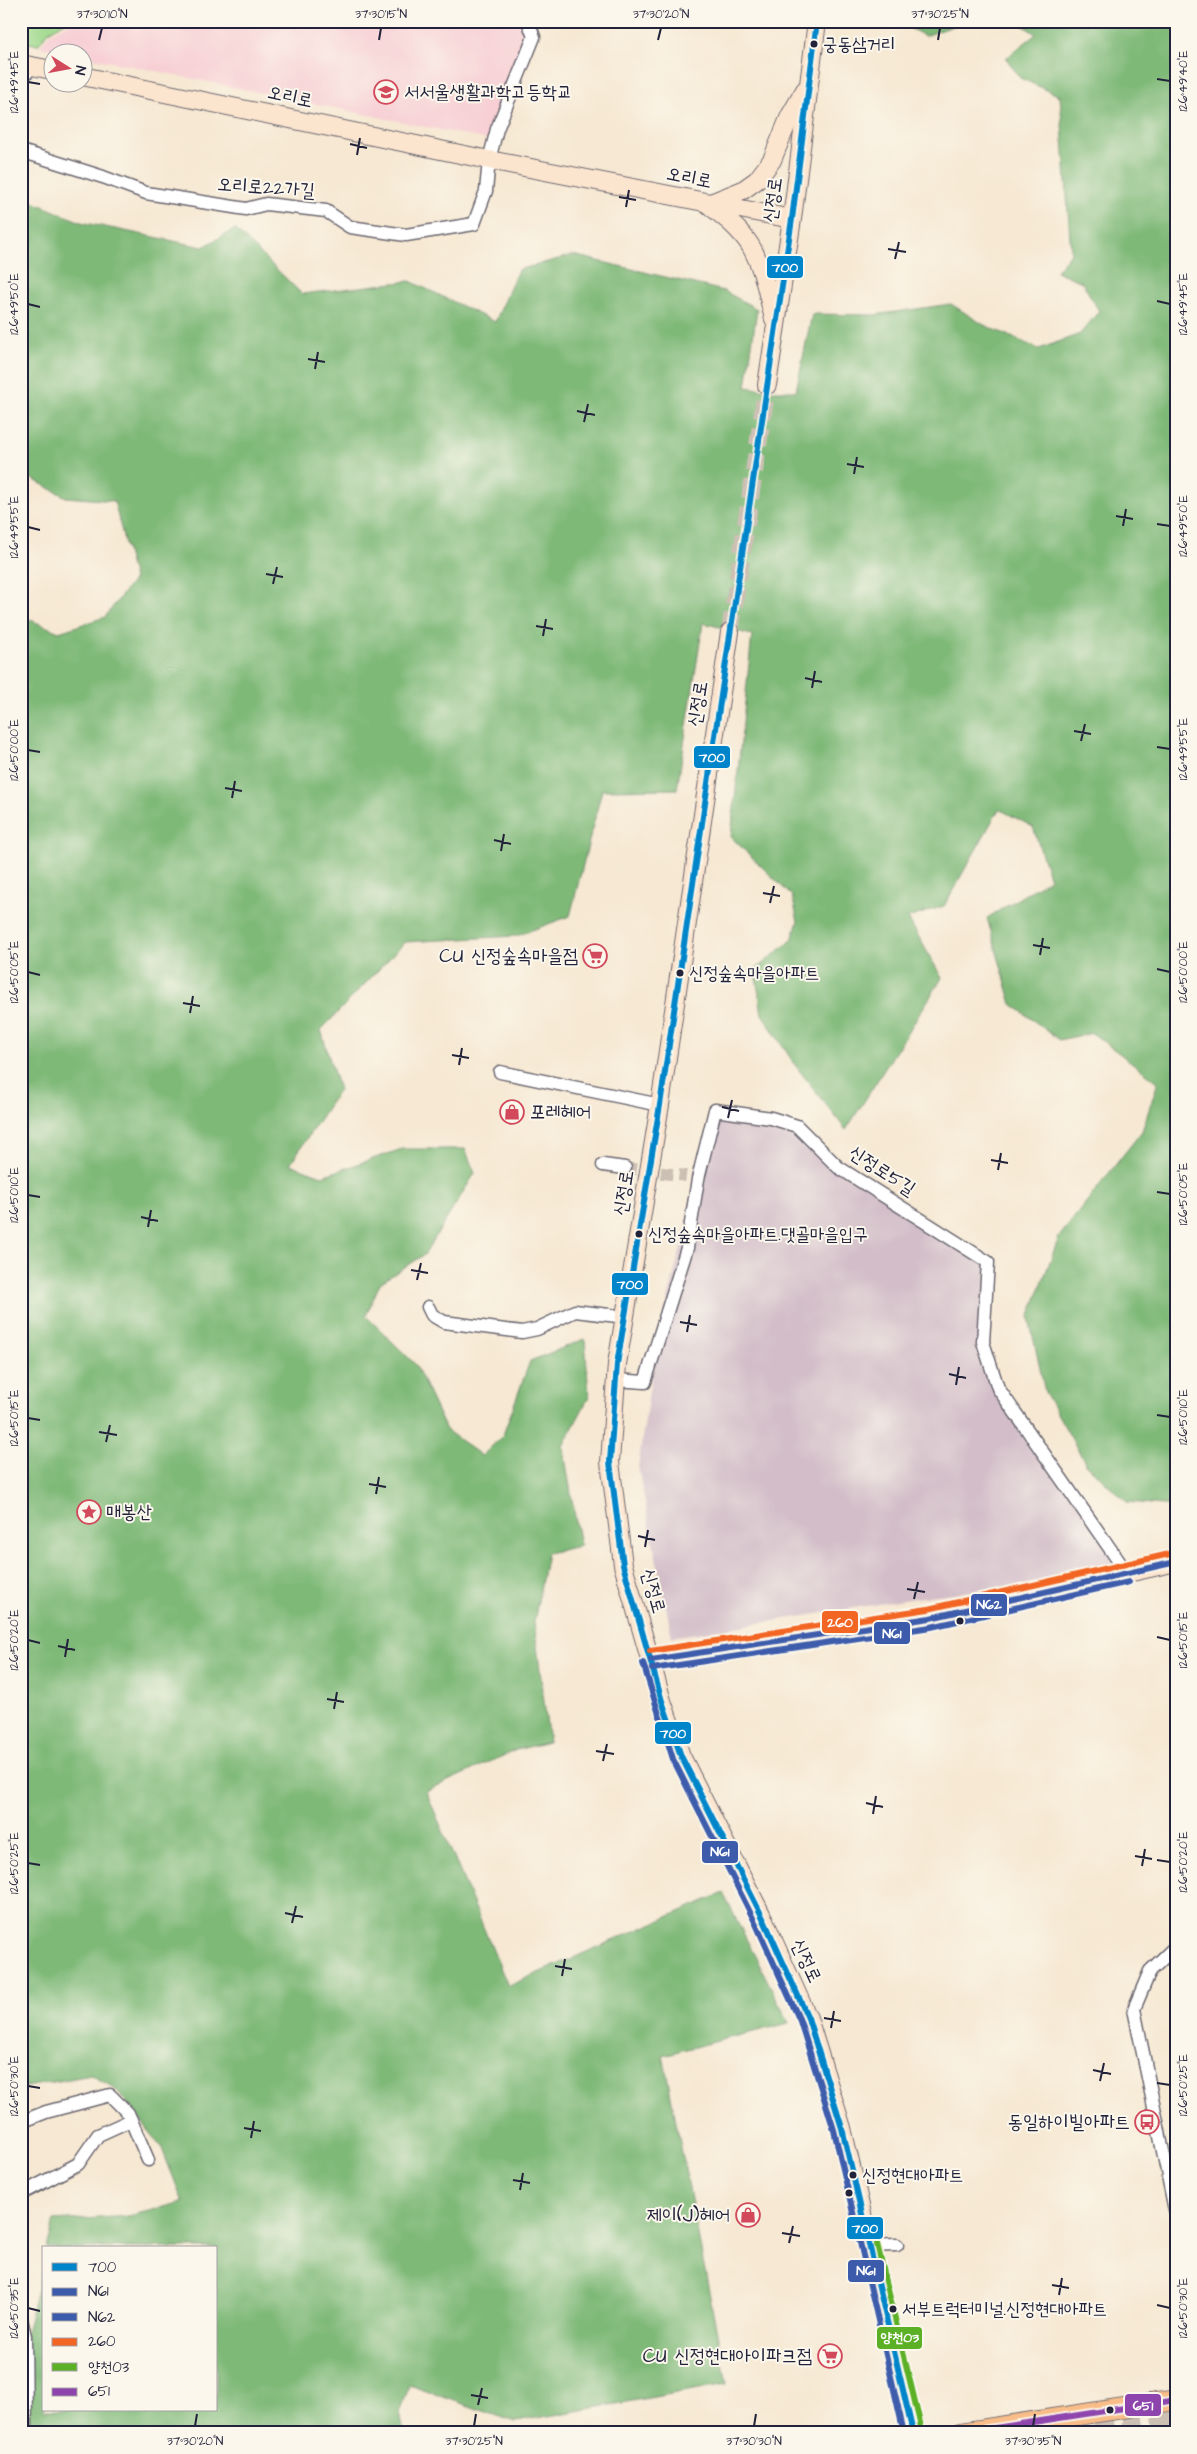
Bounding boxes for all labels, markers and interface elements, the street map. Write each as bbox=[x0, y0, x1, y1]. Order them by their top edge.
text: 37°30'10"N bbox=[76, 6, 128, 23]
text: 37°30'15"N bbox=[355, 6, 408, 23]
text: 37°30'20"N bbox=[633, 6, 690, 23]
text: 37°30'25"N bbox=[911, 6, 969, 23]
place label: 궁동삼거리 bbox=[823, 32, 895, 57]
marker: 궁동삼거리 bbox=[809, 39, 819, 49]
north arrow bbox=[42, 42, 92, 92]
text: 126°49'40"E bbox=[1175, 50, 1192, 112]
text: 126°49'45"E bbox=[6, 51, 23, 113]
text: N bbox=[69, 64, 90, 77]
street label: 오리로 bbox=[265, 79, 315, 115]
school or university icon: 서서울생활과학고등학교 bbox=[373, 79, 399, 105]
place label: 서서울생활과학고등학교 bbox=[404, 79, 572, 106]
street label: 오리로 bbox=[664, 160, 714, 196]
street label: 오리로22가길 bbox=[216, 171, 316, 205]
street label: 신정로 bbox=[756, 175, 790, 225]
line badge: 700 bbox=[766, 255, 804, 279]
text: 700 bbox=[771, 258, 798, 278]
text: 126°49'50"E bbox=[6, 273, 23, 335]
text: 126°49'45"E bbox=[1175, 273, 1192, 335]
text: 126°49'50"E bbox=[1175, 495, 1192, 557]
text: 126°49'55"E bbox=[6, 496, 23, 558]
street label: 신정로 bbox=[681, 679, 715, 729]
text: 126°49'55"E bbox=[1175, 718, 1192, 780]
text: 126°50'00"E bbox=[6, 719, 23, 781]
line badge: 700 bbox=[693, 745, 731, 769]
text: 700 bbox=[698, 748, 725, 768]
text: 126°50'05"E bbox=[6, 941, 23, 1003]
text: 126°50'00"E bbox=[1175, 941, 1192, 1003]
place label: CU 신정숲속마을점 bbox=[439, 943, 578, 970]
supermarket icon: CU 신정숲속마을점 bbox=[582, 943, 608, 969]
place label: 신정숲속마을아파트 bbox=[689, 961, 819, 986]
marker: 신정숲속마을아파트 bbox=[675, 968, 685, 978]
shop icon: 포레헤어 bbox=[499, 1099, 525, 1125]
place label: 포레헤어 bbox=[530, 1099, 591, 1126]
street label: 신정로5길 bbox=[843, 1139, 921, 1203]
text: 126°50'05"E bbox=[1175, 1163, 1192, 1225]
text: 126°50'10"E bbox=[6, 1167, 23, 1223]
street label: 신정로 bbox=[607, 1168, 641, 1218]
place label: 신정숲속마을아파트.댓골마을입구 bbox=[648, 1222, 868, 1247]
marker: 신정숲속마을아파트.댓골마을입구 bbox=[634, 1229, 644, 1239]
line badge: 700 bbox=[611, 1272, 649, 1296]
text: 700 bbox=[616, 1275, 643, 1295]
text: 126°50'10"E bbox=[1175, 1389, 1192, 1445]
text: 126°50'15"E bbox=[6, 1390, 23, 1446]
place icon: 매봉산 bbox=[76, 1499, 102, 1525]
place label: 매봉산 bbox=[106, 1499, 152, 1526]
street label: 신정로 bbox=[634, 1565, 672, 1617]
line badge: N62 bbox=[970, 1593, 1008, 1617]
text: N62 bbox=[976, 1595, 1003, 1615]
text: 126°50'20"E bbox=[6, 1610, 23, 1670]
line badge: 260 bbox=[821, 1610, 859, 1634]
text: 126°50'15"E bbox=[1175, 1612, 1192, 1668]
text: 260 bbox=[826, 1613, 853, 1633]
unlabelled marker bbox=[955, 1616, 965, 1626]
line badge: N61 bbox=[873, 1621, 911, 1645]
text: N61 bbox=[882, 1624, 902, 1644]
line badge: 700 bbox=[654, 1721, 692, 1745]
text: 700 bbox=[659, 1724, 686, 1744]
text: 126°50'25"E bbox=[6, 1832, 23, 1894]
text: 126°50'20"E bbox=[1175, 1832, 1192, 1892]
line badge: N61 bbox=[701, 1840, 739, 1864]
text: N61 bbox=[710, 1842, 730, 1862]
street label: 신정로 bbox=[784, 1935, 828, 1987]
text: 126°50'25"E bbox=[1175, 2054, 1192, 2116]
text: 126°50'30"E bbox=[6, 2056, 23, 2116]
place label: 동일하이빌아파트 bbox=[1008, 2109, 1130, 2136]
bus stop icon: 동일하이빌아파트 bbox=[1134, 2109, 1160, 2135]
place label: 신정현대아파트 bbox=[862, 2163, 963, 2188]
marker: 신정현대아파트 bbox=[848, 2170, 858, 2180]
unlabelled marker bbox=[844, 2188, 854, 2198]
place label: 제이(J)헤어 bbox=[646, 2202, 730, 2229]
shop icon: 제이(J)헤어 bbox=[735, 2202, 761, 2228]
line badge: 700 bbox=[846, 2216, 884, 2240]
text: 700 bbox=[851, 2219, 878, 2239]
legend bbox=[42, 2246, 218, 2412]
text: 700 bbox=[88, 2257, 117, 2278]
line badge: N61 bbox=[847, 2259, 885, 2283]
text: N61 bbox=[856, 2261, 876, 2281]
text: 126°50'35"E bbox=[6, 2277, 23, 2339]
text: 126°50'30"E bbox=[1175, 2278, 1192, 2338]
text: N61 bbox=[88, 2281, 109, 2302]
place label: 서부트럭터미널.신정현대아파트 bbox=[902, 2297, 1107, 2322]
marker: 서부트럭터미널.신정현대아파트 bbox=[888, 2304, 898, 2314]
text: N62 bbox=[88, 2307, 116, 2328]
line badge: 양천03 bbox=[876, 2326, 923, 2350]
text: 양천03 bbox=[881, 2328, 920, 2348]
text: 260 bbox=[88, 2331, 116, 2352]
place label: CU 신정현대아이파크점 bbox=[643, 2343, 812, 2370]
supermarket icon: CU 신정현대아이파크점 bbox=[817, 2343, 843, 2369]
text: 양천03 bbox=[88, 2357, 130, 2378]
text: 651 bbox=[88, 2381, 110, 2402]
line badge: 651 bbox=[1124, 2393, 1162, 2417]
text: 651 bbox=[1133, 2396, 1153, 2416]
unlabelled marker bbox=[1105, 2405, 1115, 2415]
text: 37°30'20"N bbox=[167, 2433, 224, 2450]
text: 37°30'25"N bbox=[445, 2433, 503, 2450]
text: 37°30'30"N bbox=[726, 2433, 782, 2450]
text: 37°30'35"N bbox=[1005, 2433, 1062, 2450]

